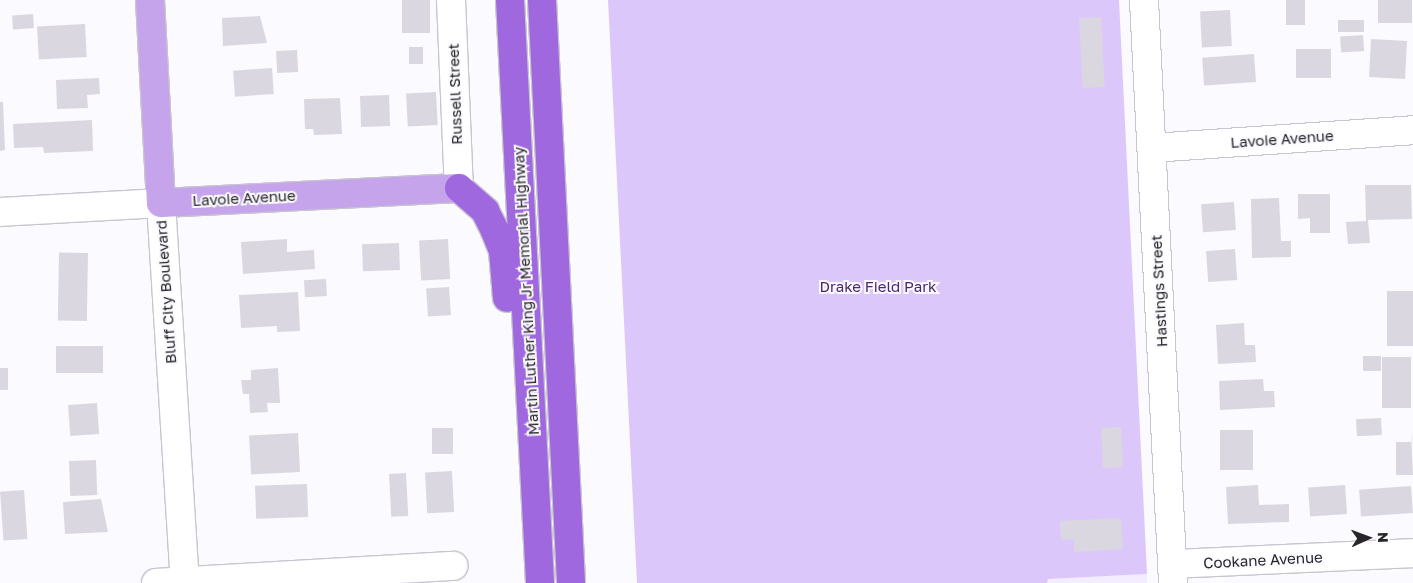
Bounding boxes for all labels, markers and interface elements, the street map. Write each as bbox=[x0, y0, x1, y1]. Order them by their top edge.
street label: Russell Street bbox=[444, 43, 466, 145]
street label: Lavoie Avenue bbox=[1230, 126, 1334, 152]
street label: Martin Luther King Jr Memorial Highway bbox=[509, 146, 543, 436]
street label: Lavoie Avenue bbox=[192, 186, 296, 210]
street label: Bluff City Boulevard bbox=[152, 220, 180, 364]
street label: Hastings Street bbox=[1147, 234, 1171, 348]
park label: Drake Field Park bbox=[819, 278, 937, 296]
north arrow bbox=[1343, 513, 1393, 563]
text: N bbox=[1375, 532, 1392, 543]
street label: Cookane Avenue bbox=[1203, 548, 1323, 572]

